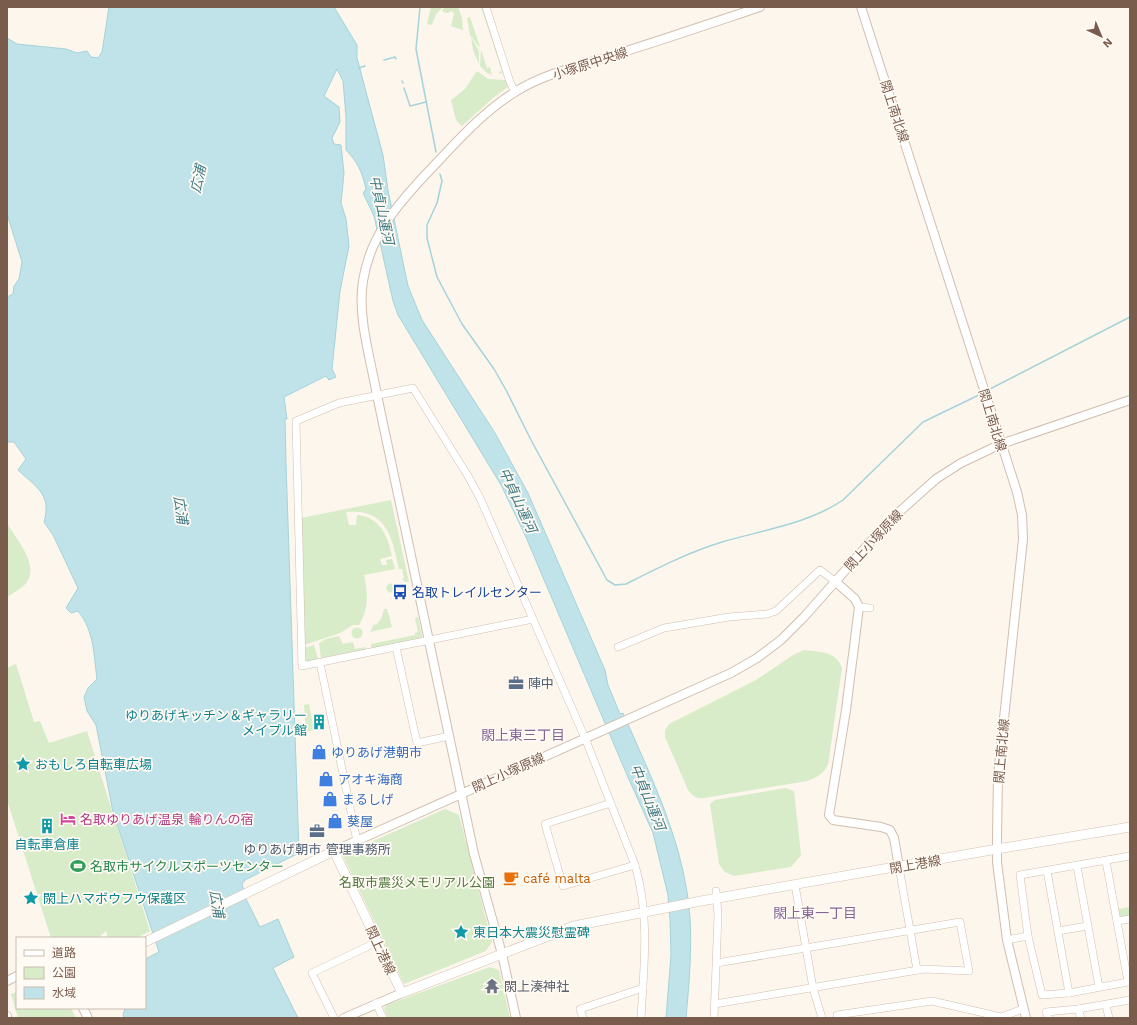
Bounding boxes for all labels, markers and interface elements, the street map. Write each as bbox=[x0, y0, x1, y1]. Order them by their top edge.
north arrow bbox=[1081, 16, 1121, 56]
text: N bbox=[1100, 35, 1115, 50]
street label: 小塚原中央線 bbox=[551, 44, 630, 83]
street label: 閖上南北線 bbox=[877, 78, 912, 144]
water label: 広浦 bbox=[187, 162, 209, 194]
water label: 中貞山運河 bbox=[367, 174, 398, 249]
street label: 閖上南北線 bbox=[976, 387, 1009, 453]
water label: 中貞山運河 bbox=[496, 465, 541, 538]
water label: 広浦 bbox=[171, 495, 191, 527]
street label: 閖上小塚原線 bbox=[841, 507, 905, 574]
bus stop icon: 名取トレイルセンター bbox=[391, 583, 409, 601]
place label: 名取トレイルセンター bbox=[412, 585, 542, 600]
office icon: 陣中 bbox=[507, 674, 525, 692]
place label: 陣中 bbox=[528, 676, 554, 691]
place label: ゆりあげキッチン＆ギャラリー メイプル館 bbox=[125, 708, 307, 738]
building icon: ゆりあげキッチン＆ギャラリー メイプル館 bbox=[310, 713, 328, 731]
street label: 閖上南北線 bbox=[991, 718, 1012, 784]
district label: 閖上東三丁目 bbox=[481, 727, 565, 743]
shop icon: ゆりあげ港朝市 bbox=[310, 743, 328, 761]
place label: ゆりあげ港朝市 bbox=[331, 745, 422, 760]
street label: 閖上小塚原線 bbox=[470, 750, 547, 795]
place icon: おもしろ自転車広場 bbox=[14, 755, 32, 773]
place label: おもしろ自転車広場 bbox=[35, 757, 152, 772]
water label: 中貞山運河 bbox=[627, 762, 670, 835]
shop icon: アオキ海商 bbox=[317, 770, 335, 788]
place label: アオキ海商 bbox=[338, 772, 403, 787]
shop icon: まるしげ bbox=[321, 790, 339, 808]
place label: まるしげ bbox=[342, 792, 394, 807]
hotel icon: 名取ゆりあげ温泉 輪りんの宿 bbox=[59, 810, 77, 828]
place label: 名取ゆりあげ温泉 輪りんの宿 bbox=[80, 812, 253, 827]
shop icon: 葵屋 bbox=[326, 812, 344, 830]
place label: 葵屋 bbox=[347, 814, 373, 829]
building icon: 自転車倉庫 bbox=[38, 817, 56, 835]
office icon: ゆりあげ朝市 管理事務所 bbox=[308, 822, 326, 840]
place label: 自転車倉庫 bbox=[14, 837, 80, 852]
place label: ゆりあげ朝市 管理事務所 bbox=[243, 842, 391, 857]
street label: 閖上港線 bbox=[888, 853, 942, 876]
sports icon: 名取市サイクルスポーツセンター bbox=[69, 857, 87, 875]
place label: 名取市サイクルスポーツセンター bbox=[90, 859, 284, 874]
cafe icon: café malta bbox=[502, 869, 520, 887]
place label: café malta bbox=[523, 871, 591, 886]
park label: 名取市震災メモリアル公園 bbox=[339, 875, 495, 890]
place icon: 閖上ハマボウフウ保護区 bbox=[22, 889, 40, 907]
water label: 広浦 bbox=[207, 889, 228, 921]
place label: 閖上ハマボウフウ保護区 bbox=[43, 891, 186, 906]
district label: 閖上東一丁目 bbox=[773, 905, 857, 921]
street label: 閖上港線 bbox=[363, 923, 398, 977]
place icon: 東日本大震災慰霊碑 bbox=[452, 923, 470, 941]
place label: 東日本大震災慰霊碑 bbox=[473, 925, 590, 940]
legend bbox=[16, 937, 146, 1009]
text: 道路 bbox=[52, 946, 76, 960]
text: 公園 bbox=[52, 966, 76, 980]
temple icon: 閖上湊神社 bbox=[483, 977, 501, 995]
place label: 閖上湊神社 bbox=[504, 979, 569, 994]
text: 水域 bbox=[52, 986, 76, 1000]

